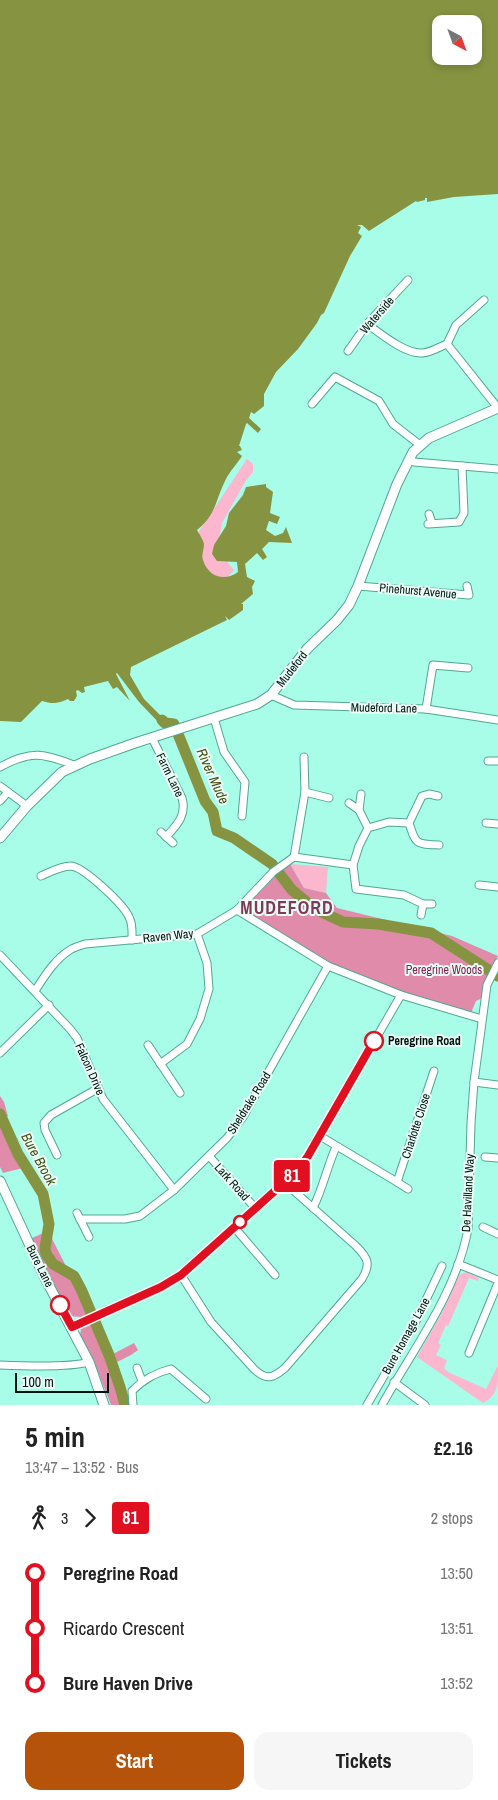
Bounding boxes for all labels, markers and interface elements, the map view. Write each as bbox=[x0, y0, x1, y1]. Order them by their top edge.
north arrow bbox=[432, 15, 482, 65]
map controls bbox=[432, 15, 482, 65]
street label: Waterside bbox=[356, 293, 398, 337]
street label: Pinehurst Avenue bbox=[379, 580, 457, 602]
street label: Mudeford bbox=[273, 648, 311, 690]
street label: Mudeford Lane bbox=[351, 699, 417, 717]
water label: River Mude bbox=[193, 745, 233, 807]
street label: Farm Lane bbox=[152, 750, 188, 800]
district label: MUDEFORD bbox=[240, 895, 334, 920]
street label: Raven Way bbox=[142, 925, 194, 947]
park label: Peregrine Woods bbox=[406, 962, 482, 978]
marker: Peregrine Road bbox=[364, 1031, 384, 1051]
place label: Peregrine Road bbox=[388, 1033, 461, 1049]
street label: Falcon Drive bbox=[71, 1040, 109, 1098]
street label: Sheldrake Road bbox=[224, 1069, 274, 1137]
street label: Charlotte Close bbox=[398, 1091, 434, 1161]
water label: Bure Brook bbox=[17, 1130, 61, 1190]
street label: De Havilland Way bbox=[458, 1153, 478, 1233]
street label: Lark Road bbox=[211, 1160, 253, 1204]
line badge: 81 bbox=[270, 1160, 314, 1192]
text: 81 bbox=[284, 1163, 300, 1188]
unlabelled marker bbox=[233, 1215, 247, 1229]
street label: Bure Lane bbox=[23, 1242, 57, 1290]
unlabelled marker bbox=[50, 1295, 70, 1315]
street label: Bure Homage Lane bbox=[378, 1295, 434, 1377]
scale bar bbox=[15, 1370, 109, 1393]
text: 100 m bbox=[22, 1373, 54, 1391]
text: 5 min bbox=[25, 1418, 85, 1456]
text: £2.16 bbox=[434, 1435, 473, 1461]
text: 13:47 – 13:52 · Bus bbox=[25, 1456, 139, 1478]
icon: walk bbox=[25, 1504, 53, 1532]
icon: forward bbox=[76, 1504, 104, 1532]
text: 81 bbox=[122, 1505, 139, 1530]
text: 3 bbox=[61, 1507, 68, 1529]
text: 2 stops bbox=[431, 1507, 473, 1529]
text: Peregrine Road bbox=[63, 1560, 178, 1586]
text: 13:50 bbox=[440, 1562, 473, 1584]
text: Ricardo Crescent bbox=[63, 1615, 184, 1641]
text: 13:51 bbox=[440, 1617, 473, 1639]
text: Bure Haven Drive bbox=[63, 1670, 193, 1696]
text: 13:52 bbox=[440, 1672, 473, 1694]
button: Start bbox=[25, 1732, 244, 1790]
button: Tickets bbox=[254, 1732, 473, 1790]

